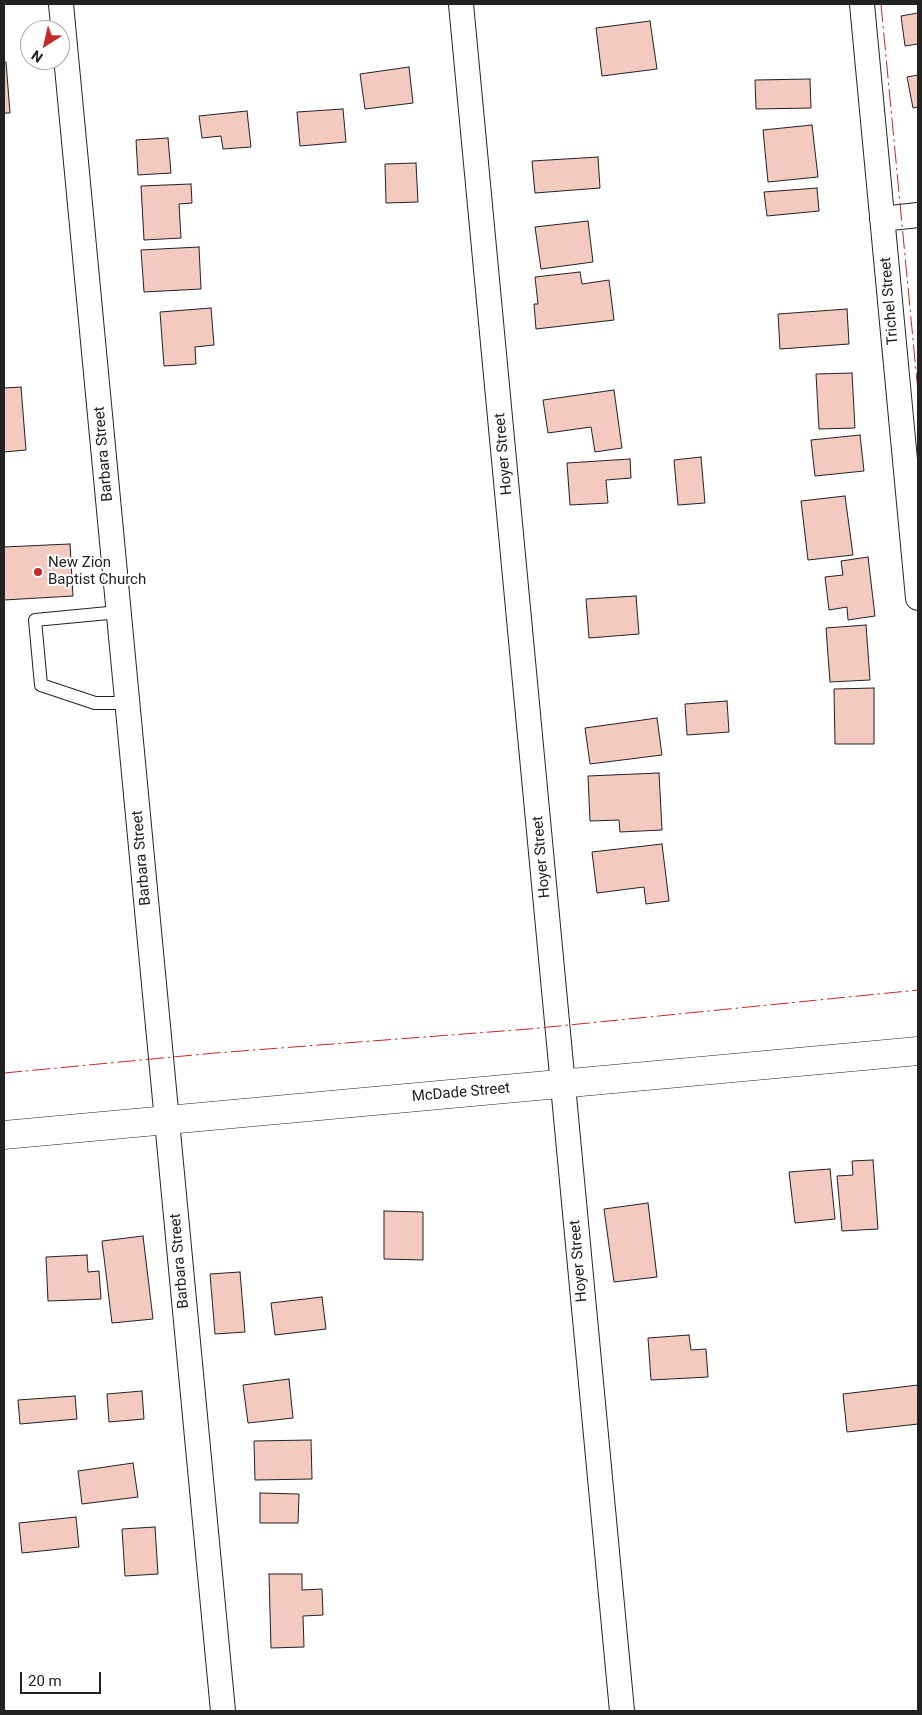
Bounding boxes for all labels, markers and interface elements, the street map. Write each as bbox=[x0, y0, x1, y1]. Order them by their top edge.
north arrow bbox=[20, 20, 70, 70]
text: N bbox=[28, 47, 46, 66]
street label: Trichel Street bbox=[877, 256, 903, 346]
street label: Barbara Street bbox=[91, 406, 117, 502]
street label: Hoyer Street bbox=[491, 412, 517, 496]
place label: New Zion Baptist Church bbox=[48, 554, 146, 589]
marker: New Zion Baptist Church bbox=[32, 566, 44, 578]
street label: Barbara Street bbox=[129, 810, 155, 906]
street label: Hoyer Street bbox=[529, 815, 555, 899]
street label: McDade Street bbox=[411, 1080, 511, 1106]
street label: Barbara Street bbox=[167, 1213, 193, 1309]
street label: Hoyer Street bbox=[566, 1219, 592, 1303]
scale bar bbox=[22, 1662, 104, 1694]
text: 20 m bbox=[28, 1672, 62, 1690]

